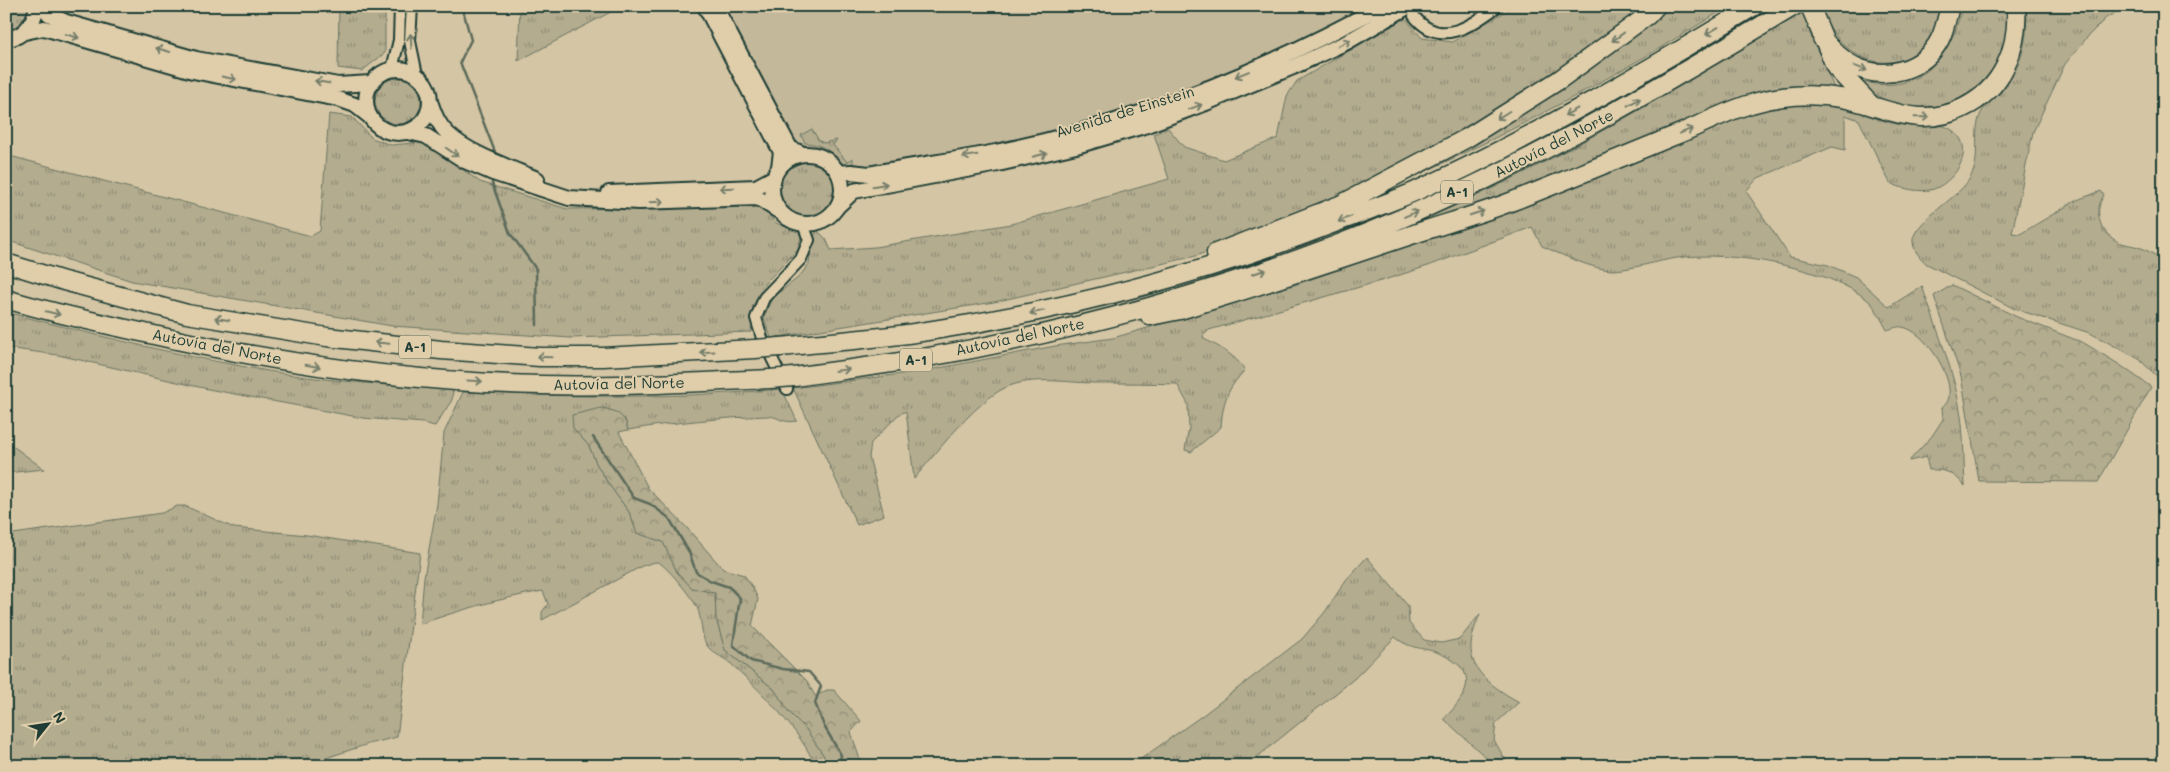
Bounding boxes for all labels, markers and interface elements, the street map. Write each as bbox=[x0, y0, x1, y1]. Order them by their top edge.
one-way arrow bbox=[1706, 27, 1720, 37]
one-way arrow bbox=[63, 32, 79, 42]
one-way arrow bbox=[1611, 32, 1625, 42]
one-way arrow bbox=[407, 33, 416, 49]
one-way arrow bbox=[1336, 38, 1351, 47]
one-way arrow bbox=[156, 44, 172, 54]
one-way arrow bbox=[1852, 64, 1867, 73]
one-way arrow bbox=[1235, 69, 1250, 79]
one-way arrow bbox=[220, 74, 236, 84]
one-way arrow bbox=[315, 77, 331, 87]
street label: Avenida de Einstein bbox=[1053, 80, 1196, 142]
one-way arrow bbox=[1626, 97, 1641, 106]
one-way arrow bbox=[1187, 102, 1202, 111]
street label: Autovía del Norte bbox=[1490, 104, 1617, 182]
one-way arrow bbox=[1564, 107, 1579, 117]
one-way arrow bbox=[1497, 110, 1511, 120]
one-way arrow bbox=[1914, 112, 1930, 122]
one-way arrow bbox=[1678, 125, 1693, 135]
one-way arrow bbox=[445, 147, 459, 157]
one-way arrow bbox=[1031, 150, 1047, 159]
one-way arrow bbox=[962, 152, 978, 162]
one-way arrow bbox=[872, 180, 888, 190]
road number: A-1 bbox=[1441, 180, 1473, 203]
one-way arrow bbox=[719, 183, 735, 192]
one-way arrow bbox=[649, 197, 665, 206]
one-way arrow bbox=[1469, 208, 1485, 217]
one-way arrow bbox=[1402, 209, 1418, 218]
one-way arrow bbox=[1338, 215, 1354, 224]
one-way arrow bbox=[1251, 267, 1266, 276]
one-way arrow bbox=[1030, 307, 1046, 317]
one-way arrow bbox=[44, 309, 60, 318]
street label: Autovía del Norte bbox=[953, 313, 1086, 359]
one-way arrow bbox=[214, 314, 230, 324]
street label: Autovía del Norte bbox=[151, 324, 284, 368]
road number: A-1 bbox=[399, 336, 431, 358]
one-way arrow bbox=[375, 338, 391, 348]
one-way arrow bbox=[699, 347, 715, 356]
road number: A-1 bbox=[900, 348, 932, 372]
one-way arrow bbox=[537, 352, 553, 361]
one-way arrow bbox=[305, 361, 321, 371]
one-way arrow bbox=[834, 365, 850, 375]
street label: Autovía del Norte bbox=[553, 372, 685, 394]
one-way arrow bbox=[467, 377, 483, 386]
north arrow bbox=[22, 700, 72, 750]
text: N bbox=[49, 708, 71, 727]

